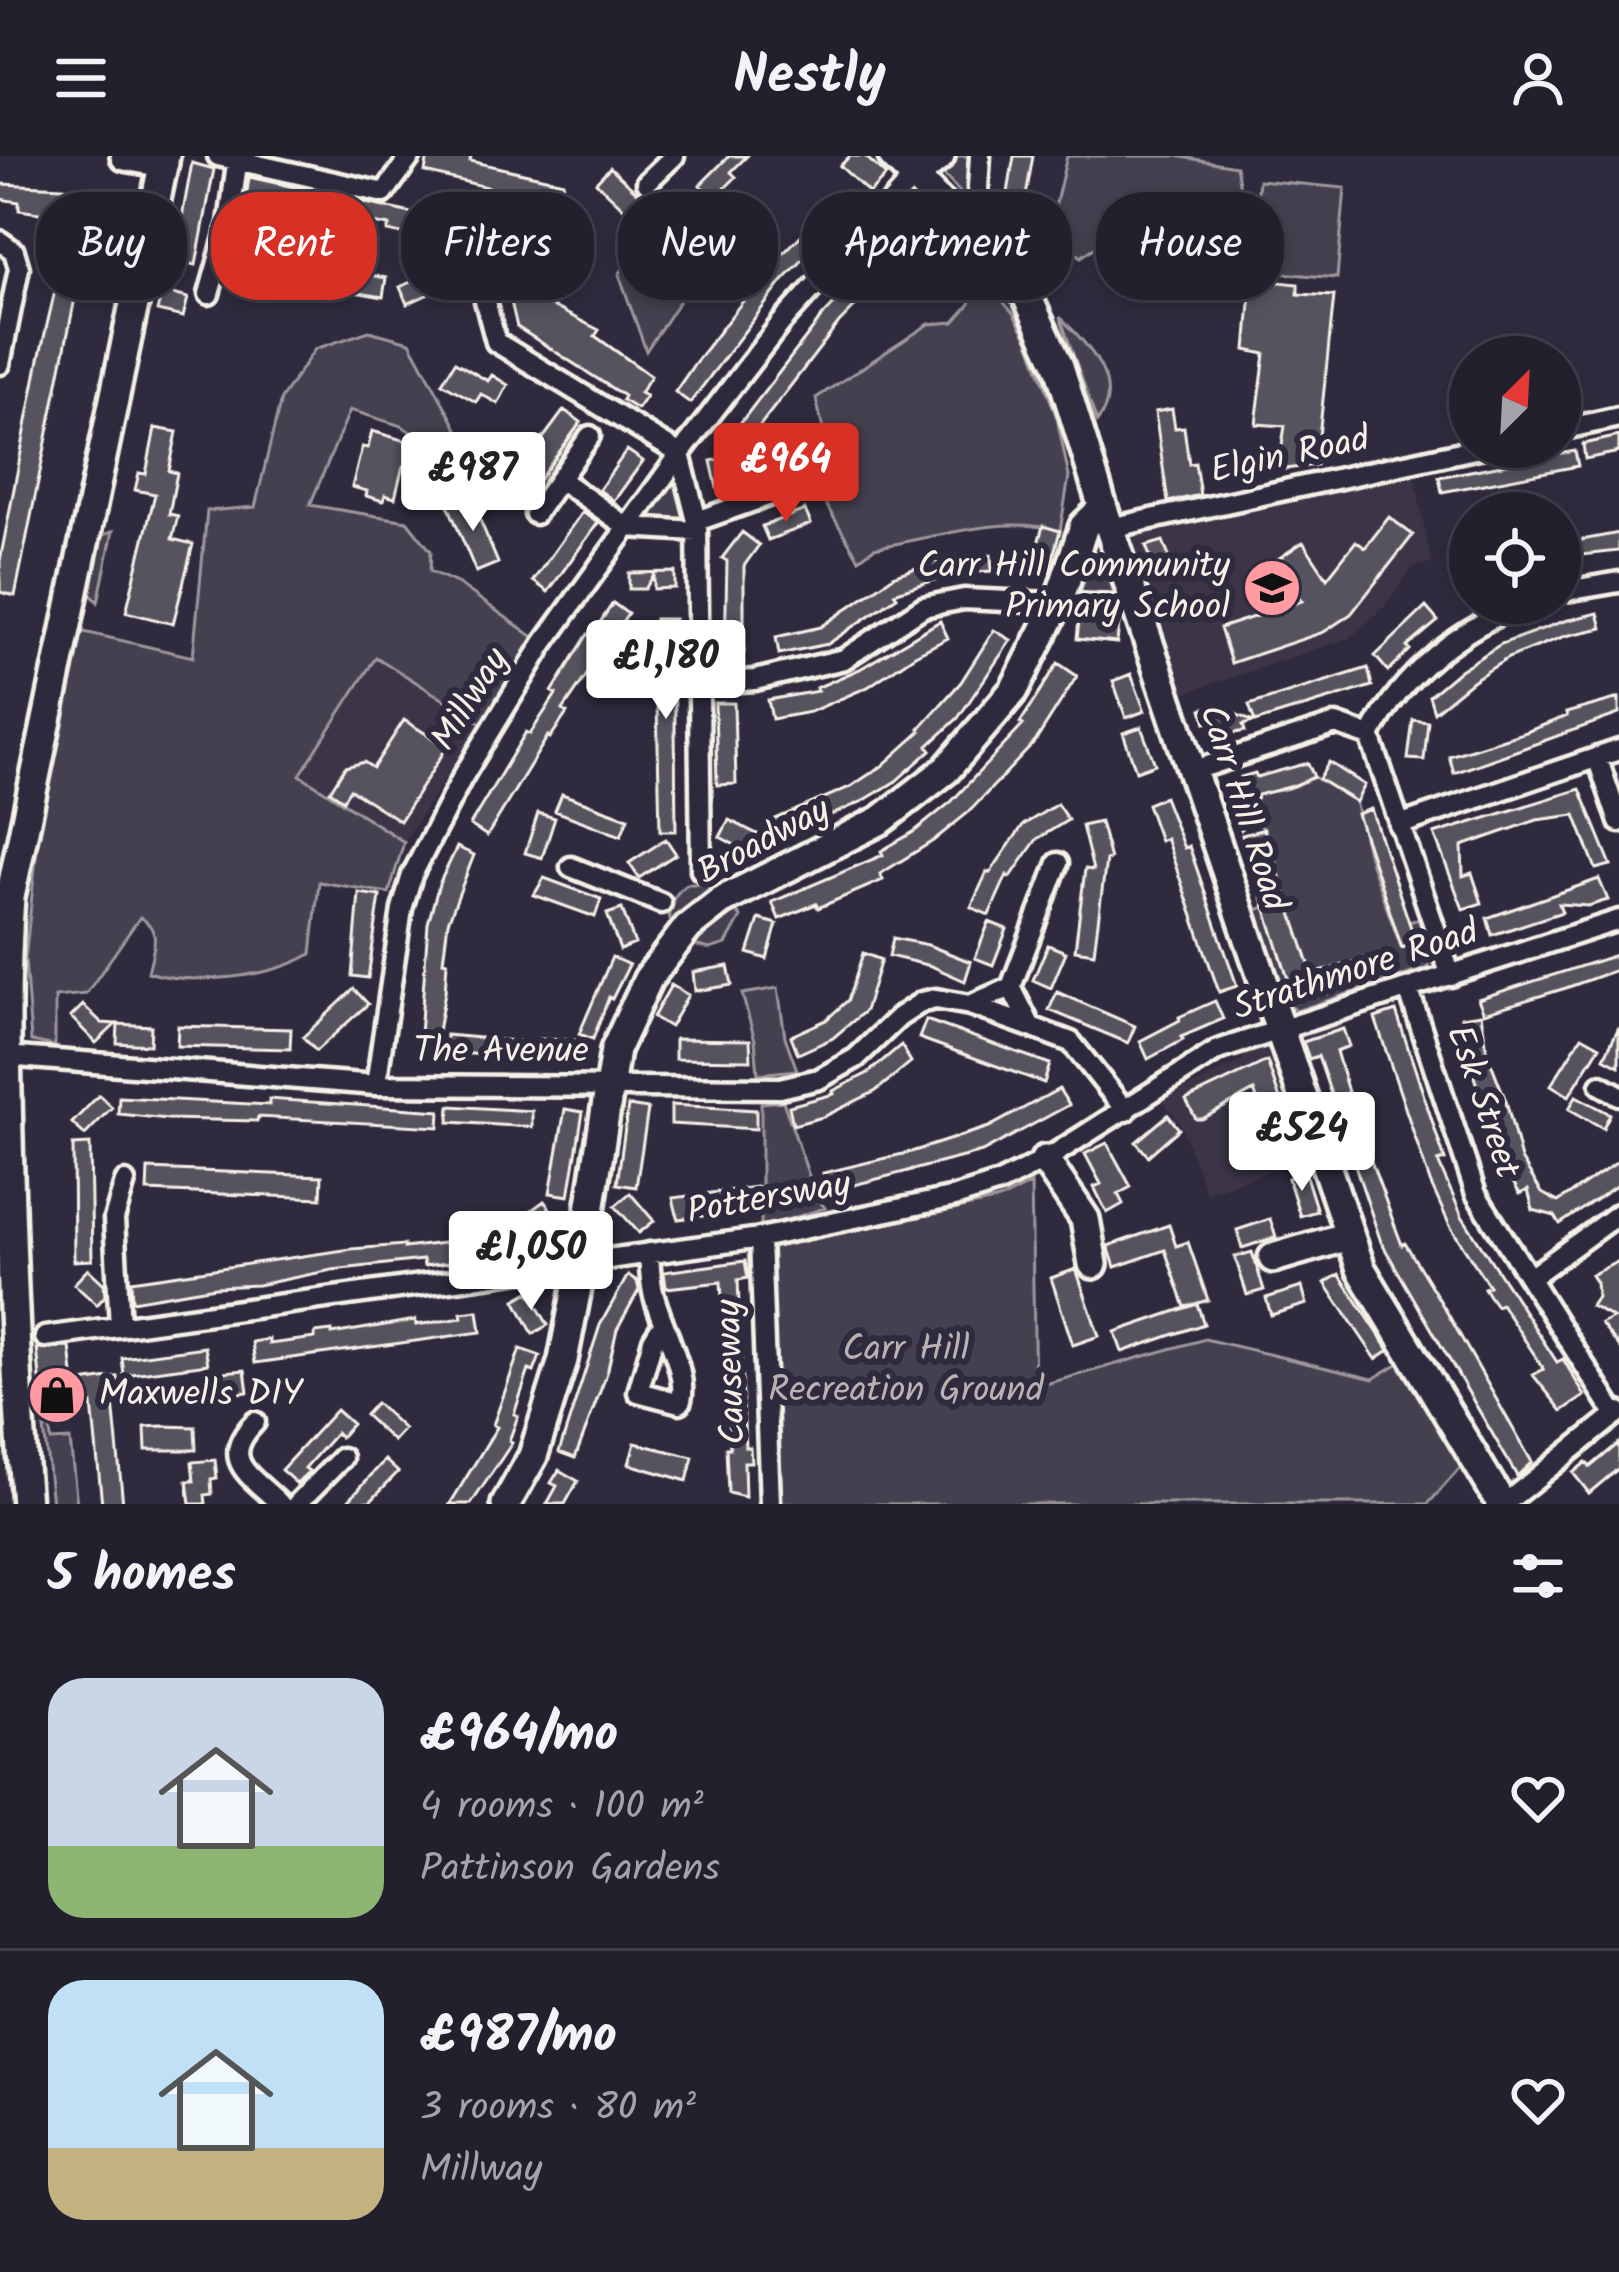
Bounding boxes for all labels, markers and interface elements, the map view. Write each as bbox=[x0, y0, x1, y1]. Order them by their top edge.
text: Nestly bbox=[733, 35, 886, 121]
icon: menu bbox=[48, 45, 114, 111]
icon: person bbox=[1505, 45, 1571, 111]
chip: Buy bbox=[36, 192, 187, 300]
chip: Rent bbox=[211, 192, 377, 300]
chip: Filters bbox=[401, 192, 594, 300]
chip: New bbox=[618, 192, 778, 300]
chip: Apartment bbox=[802, 192, 1072, 300]
chip: House bbox=[1096, 192, 1284, 300]
north arrow bbox=[1449, 336, 1581, 468]
map controls bbox=[1449, 336, 1581, 624]
street label: Elgin Road bbox=[1205, 411, 1376, 501]
pin: £964 bbox=[715, 423, 857, 525]
text: £964 bbox=[741, 431, 831, 493]
pin: £987 bbox=[402, 432, 544, 534]
text: £987 bbox=[428, 440, 518, 502]
button: locate bbox=[1449, 492, 1581, 624]
place label: Carr Hill Community Primary School bbox=[917, 539, 1231, 637]
school or university icon: Carr Hill Community Primary School bbox=[1241, 557, 1303, 619]
pin: £1,180 bbox=[568, 620, 764, 722]
text: £1,180 bbox=[613, 628, 719, 690]
street label: Millway bbox=[417, 636, 526, 763]
street label: Carr Hill Road bbox=[1182, 698, 1302, 919]
street label: Broadway bbox=[687, 783, 842, 901]
street label: Strathmore Road bbox=[1226, 904, 1487, 1037]
street label: Esk Street bbox=[1429, 1018, 1535, 1187]
street label: The Avenue bbox=[413, 1024, 589, 1081]
pin: £524 bbox=[1231, 1092, 1373, 1194]
text: £524 bbox=[1256, 1100, 1348, 1162]
street label: Pottersway bbox=[683, 1156, 856, 1241]
pin: £1,050 bbox=[433, 1211, 629, 1313]
text: £1,050 bbox=[476, 1219, 586, 1281]
street label: Causeway bbox=[701, 1297, 763, 1446]
park label: Carr Hill Recreation Ground bbox=[768, 1322, 1045, 1420]
shop icon: Maxwells DIY bbox=[26, 1364, 88, 1426]
place label: Maxwells DIY bbox=[99, 1367, 304, 1424]
text: 5 homes bbox=[48, 1536, 236, 1617]
icon: filters bbox=[1505, 1543, 1571, 1609]
text: £964/mo bbox=[420, 1696, 618, 1777]
icon: home bbox=[144, 1726, 288, 1870]
icon: heart bbox=[1505, 1765, 1571, 1831]
text: 4 rooms · 100 m² bbox=[420, 1777, 704, 1839]
text: Pattinson Gardens bbox=[420, 1839, 720, 1901]
text: £987/mo bbox=[420, 1997, 617, 2078]
icon: home bbox=[144, 2028, 288, 2172]
icon: heart bbox=[1505, 2067, 1571, 2133]
text: 3 rooms · 80 m² bbox=[420, 2078, 696, 2140]
text: Millway bbox=[420, 2140, 542, 2202]

